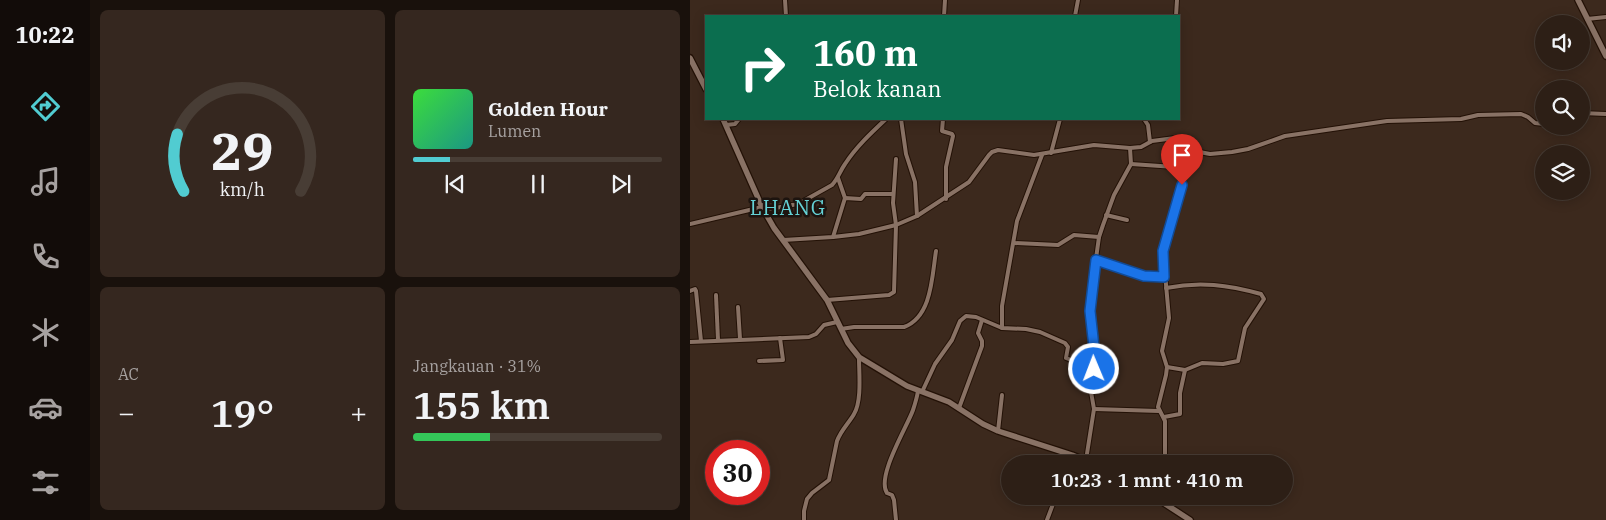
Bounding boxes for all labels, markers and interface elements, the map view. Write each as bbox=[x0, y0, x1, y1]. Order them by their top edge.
map controls bbox=[1535, 15, 1590, 200]
button: sound bbox=[1535, 15, 1590, 70]
text: 10:22 bbox=[15, 20, 75, 49]
text: 160 m bbox=[813, 30, 918, 76]
icon: right bbox=[730, 35, 795, 100]
text: Belok kanan bbox=[813, 74, 941, 103]
button: search bbox=[1535, 80, 1590, 135]
icon: directions bbox=[28, 89, 63, 124]
text: Golden Hour bbox=[488, 97, 608, 121]
text: 29 bbox=[211, 117, 274, 184]
text: Lumen bbox=[488, 121, 541, 141]
pin bbox=[1161, 134, 1203, 185]
icon: arrive bbox=[1168, 141, 1196, 169]
button: layers bbox=[1535, 145, 1590, 200]
icon: music bbox=[28, 164, 63, 199]
icon: previous bbox=[441, 170, 469, 198]
icon: pause bbox=[524, 170, 552, 198]
icon: next bbox=[607, 170, 635, 198]
text: km/h bbox=[220, 178, 265, 201]
district label: LHANG bbox=[750, 194, 826, 221]
icon: phone bbox=[28, 239, 63, 274]
icon: climate bbox=[28, 315, 63, 350]
position arrow bbox=[1067, 342, 1119, 394]
text: Jangkauan · 31% bbox=[413, 356, 541, 376]
text: AC bbox=[118, 364, 139, 384]
text: 155 km bbox=[413, 380, 550, 429]
text: 19° bbox=[211, 388, 274, 437]
icon: car bbox=[28, 390, 63, 425]
text: − bbox=[118, 394, 135, 431]
text: + bbox=[350, 394, 367, 431]
speed limit sign: 30 bbox=[705, 440, 770, 505]
icon: filters bbox=[28, 465, 63, 500]
text: 10:23 · 1 mnt · 410 m bbox=[1051, 468, 1243, 492]

